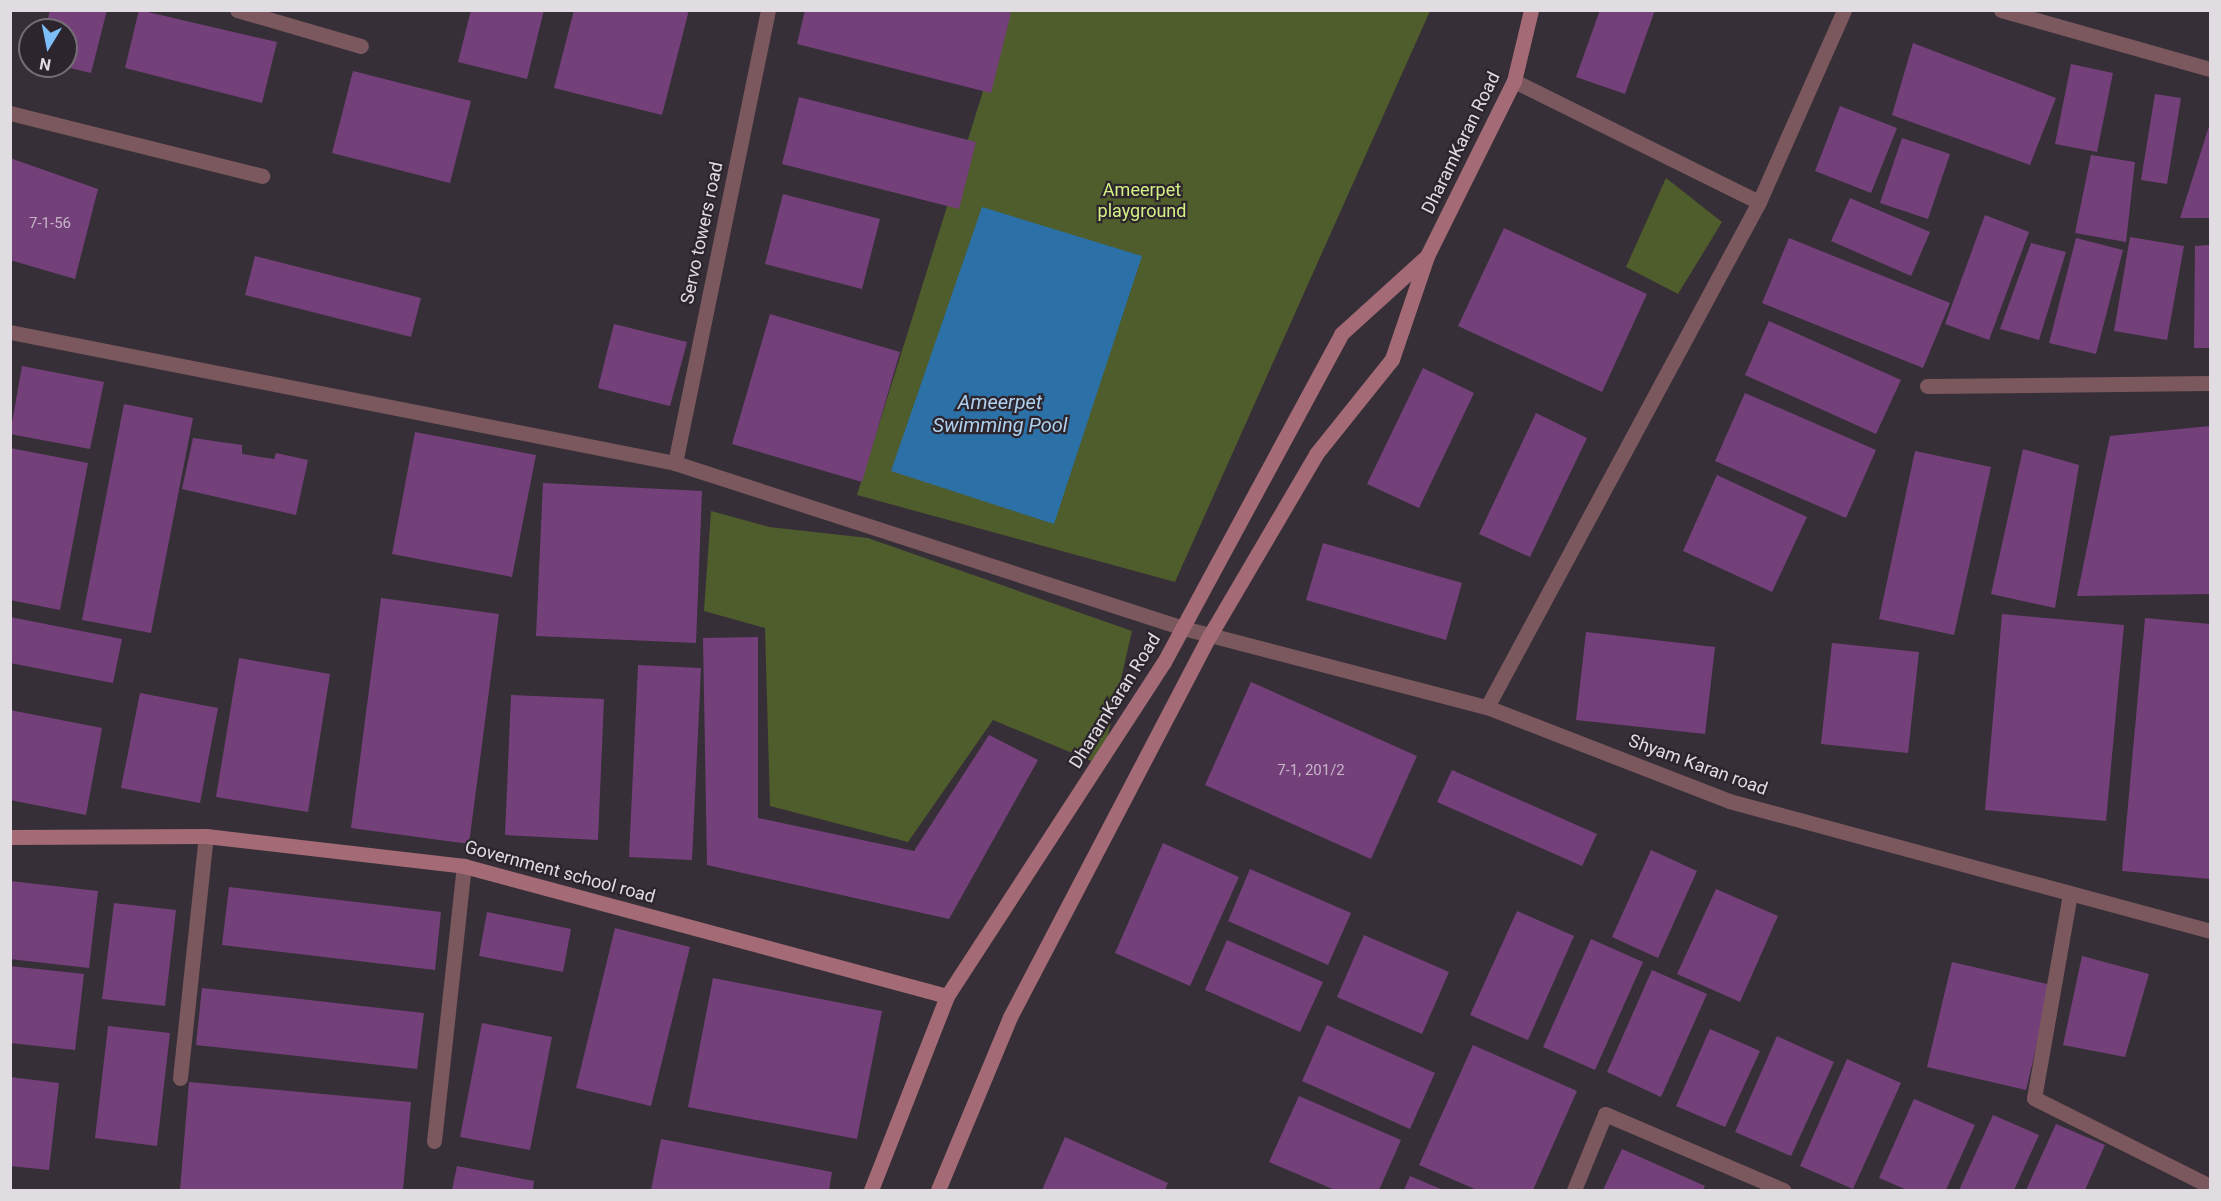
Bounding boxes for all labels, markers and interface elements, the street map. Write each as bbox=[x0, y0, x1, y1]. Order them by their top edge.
north arrow bbox=[18, 18, 78, 78]
text: N bbox=[38, 54, 52, 75]
street label: DharamKaran Road bbox=[1417, 69, 1505, 217]
street label: Servo towers road bbox=[676, 160, 728, 306]
park label: Ameerpet playground bbox=[1098, 180, 1186, 222]
house number: 7-1-56 bbox=[29, 215, 71, 233]
water label: Ameerpet Swimming Pool bbox=[932, 390, 1068, 437]
street label: DharamKaran Road bbox=[1065, 629, 1165, 773]
street label: Shyam Karan road bbox=[1626, 730, 1770, 800]
house number: 7-1, 201/2 bbox=[1277, 762, 1345, 780]
street label: Government school road bbox=[462, 836, 658, 908]

